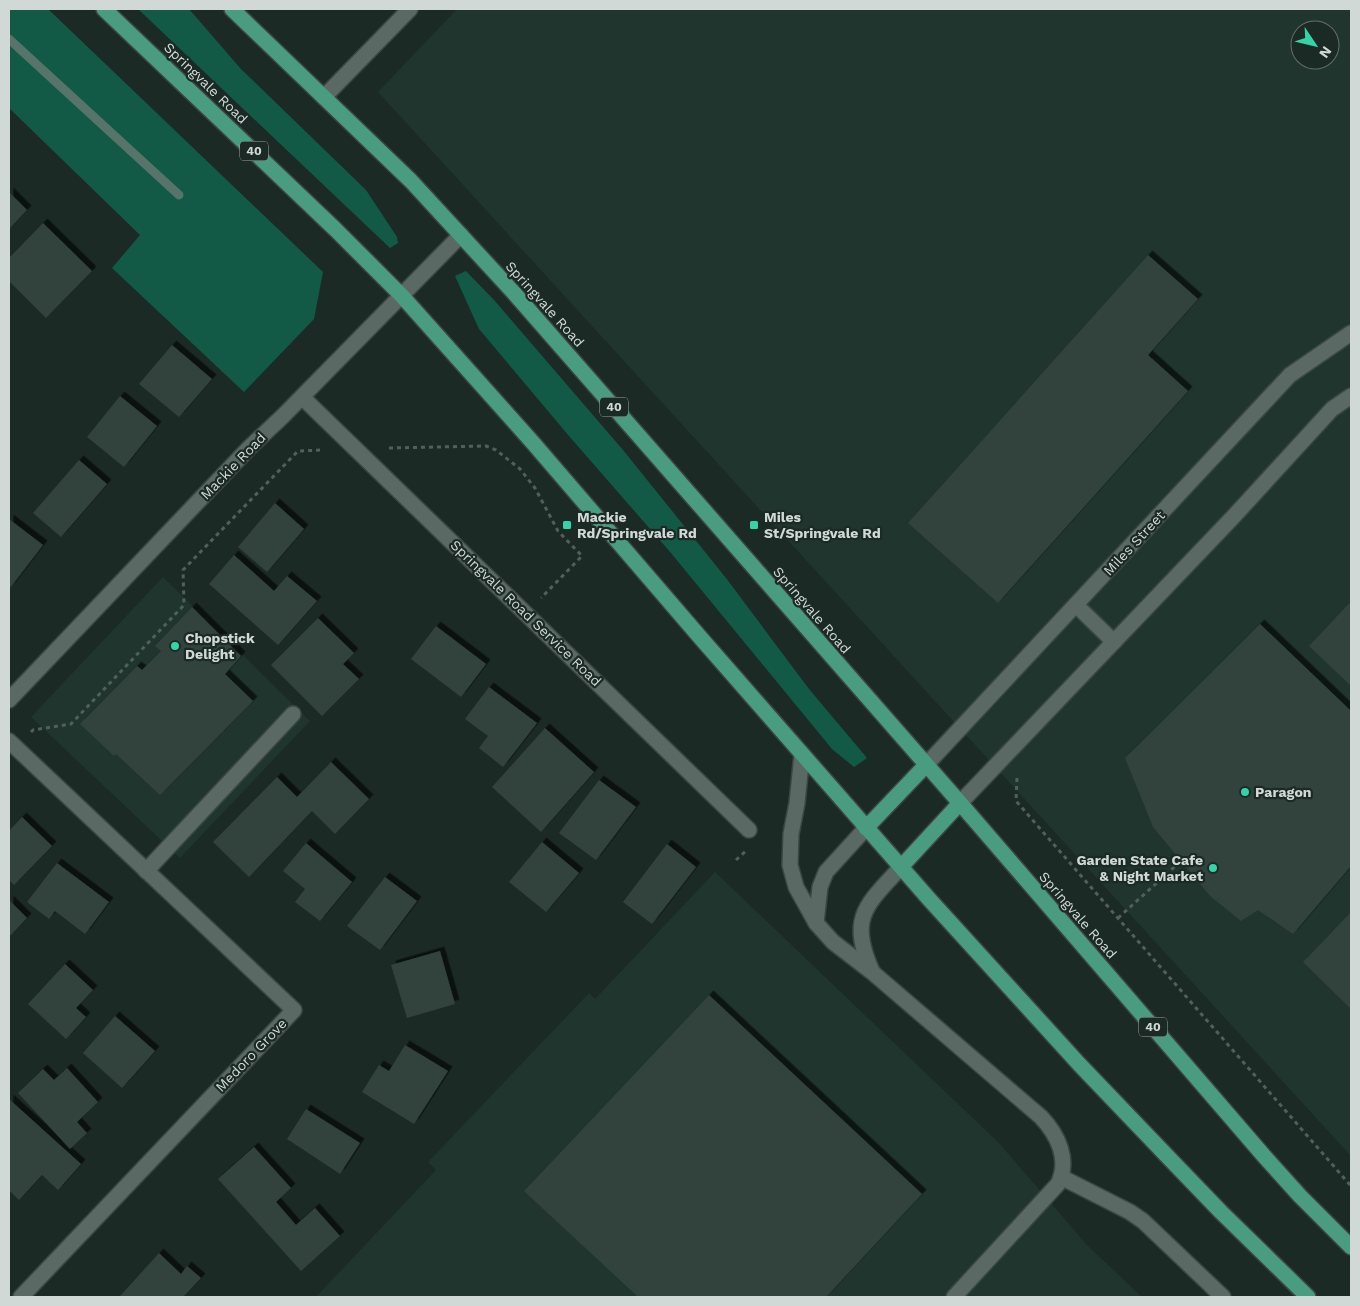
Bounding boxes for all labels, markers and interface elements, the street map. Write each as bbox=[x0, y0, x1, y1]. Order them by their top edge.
north arrow bbox=[1290, 20, 1340, 70]
street label: Springvale Road bbox=[161, 39, 251, 127]
text: N bbox=[1316, 44, 1335, 61]
road number: 40 bbox=[240, 142, 268, 160]
street label: Springvale Road bbox=[502, 258, 588, 350]
road number: 40 bbox=[600, 398, 628, 417]
street label: Mackie Road bbox=[197, 429, 269, 503]
street label: Miles Street bbox=[1100, 507, 1168, 579]
place label: Mackie Rd/Springvale Rd bbox=[577, 509, 697, 541]
place label: Miles St/Springvale Rd bbox=[764, 509, 881, 541]
marker: Mackie Rd/Springvale Rd bbox=[561, 519, 573, 531]
marker: Miles St/Springvale Rd bbox=[748, 519, 760, 531]
street label: Springvale Road Service Road bbox=[447, 537, 605, 689]
street label: Springvale Road bbox=[770, 563, 854, 657]
place label: Chopstick Delight bbox=[185, 630, 255, 662]
marker: Chopstick Delight bbox=[169, 640, 181, 652]
place label: Paragon bbox=[1255, 784, 1312, 800]
marker: Paragon bbox=[1239, 786, 1251, 798]
place label: Garden State Cafe & Night Market bbox=[1077, 852, 1203, 884]
marker: Garden State Cafe & Night Market bbox=[1207, 862, 1219, 874]
street label: Springvale Road bbox=[1036, 868, 1120, 962]
street label: Medoro Grove bbox=[212, 1015, 290, 1095]
road number: 40 bbox=[1139, 1018, 1167, 1036]

